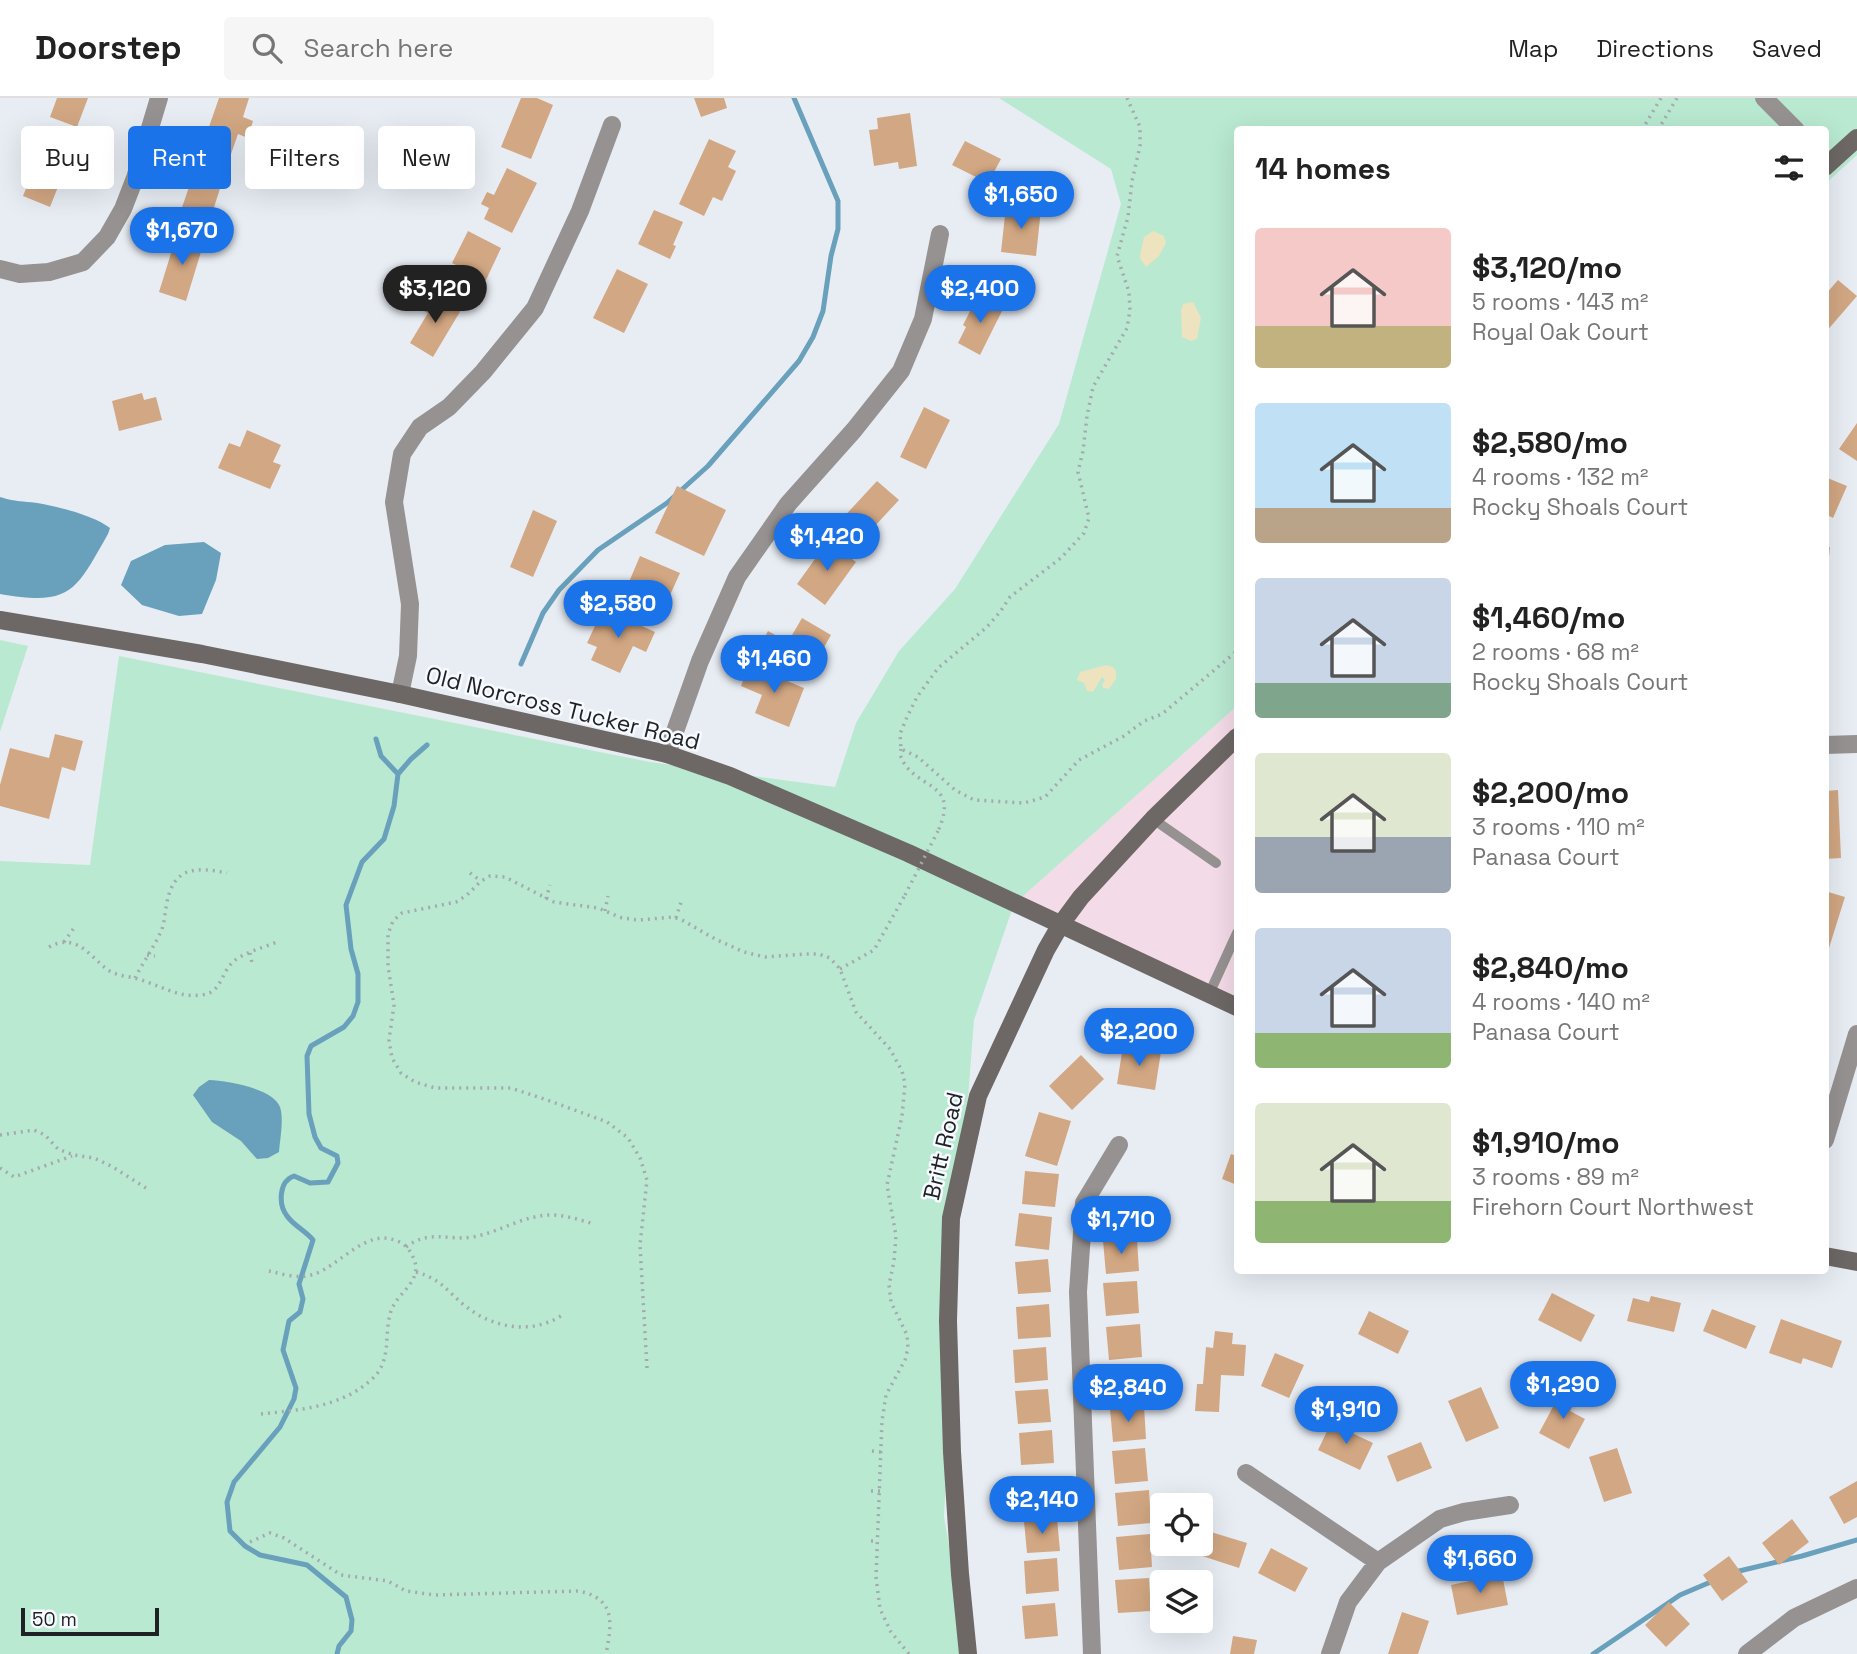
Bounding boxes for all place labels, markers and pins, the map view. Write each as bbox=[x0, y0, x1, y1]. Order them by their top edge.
pin: $1,650 bbox=[964, 172, 1078, 231]
pin: $1,670 bbox=[125, 208, 239, 267]
pin: $3,120 bbox=[378, 266, 492, 325]
pin: $2,400 bbox=[923, 266, 1037, 325]
pin: $1,420 bbox=[770, 514, 884, 573]
pin: $2,580 bbox=[561, 580, 675, 640]
pin: $1,460 bbox=[717, 636, 831, 695]
pin: $2,200 bbox=[1082, 1009, 1196, 1068]
pin: $1,710 bbox=[1064, 1196, 1178, 1256]
pin: $1,290 bbox=[1506, 1362, 1620, 1421]
pin: $2,840 bbox=[1071, 1364, 1185, 1424]
pin: $1,910 bbox=[1289, 1386, 1403, 1446]
pin: $2,140 bbox=[985, 1476, 1099, 1536]
pin: $1,660 bbox=[1423, 1536, 1537, 1595]

